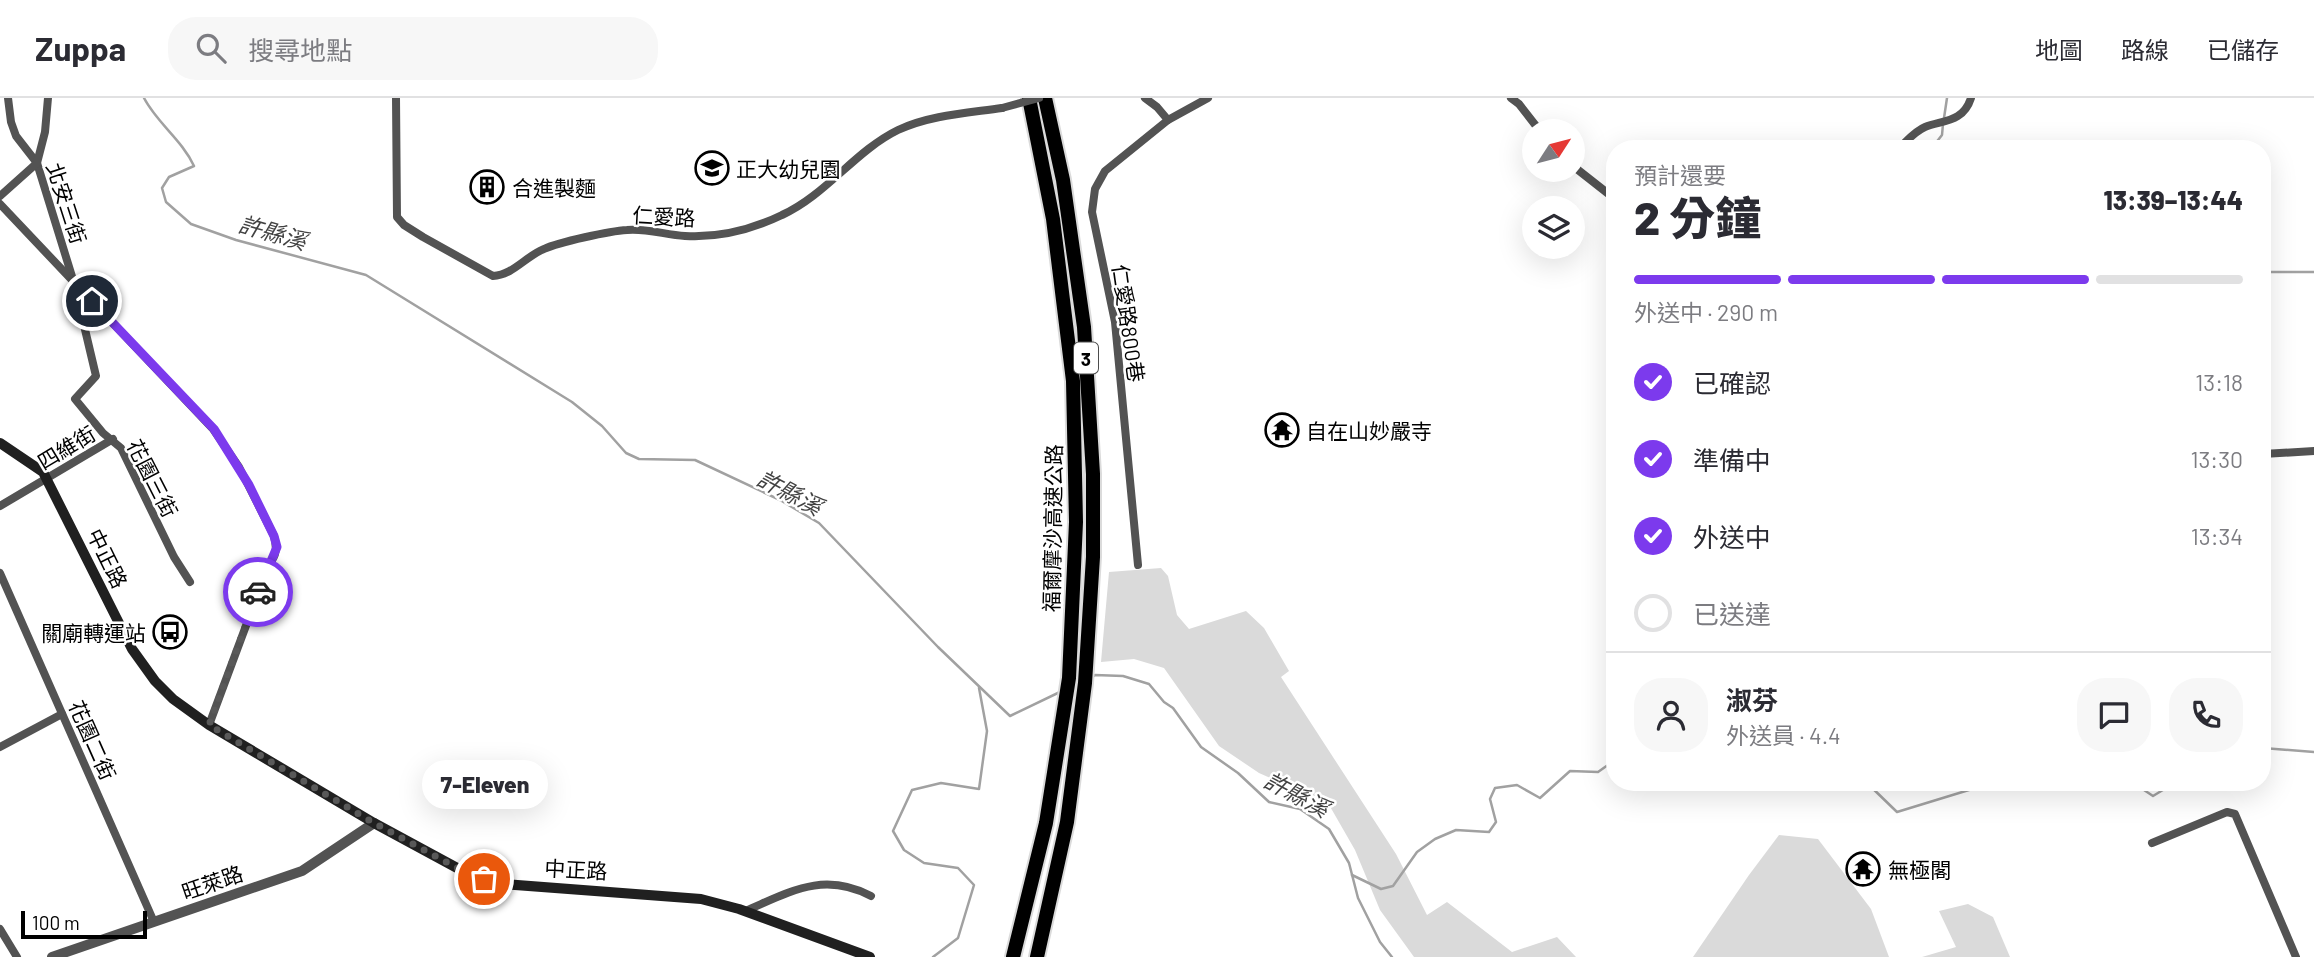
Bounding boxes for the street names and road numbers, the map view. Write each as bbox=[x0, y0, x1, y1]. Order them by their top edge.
street label: 北安三街 bbox=[42, 159, 92, 247]
street label: 仁愛路 bbox=[632, 202, 696, 230]
street label: 仁愛路800巷 bbox=[1108, 263, 1150, 383]
road number: 3 bbox=[1074, 342, 1098, 374]
street label: 四維街 bbox=[33, 420, 99, 474]
street label: 花園三街 bbox=[123, 435, 183, 521]
street label: 福爾摩沙高速公路 bbox=[1038, 444, 1066, 612]
street label: 中正路 bbox=[83, 524, 133, 592]
street label: 花園二街 bbox=[64, 697, 122, 783]
street label: 中正路 bbox=[544, 855, 608, 883]
street label: 旺萊路 bbox=[178, 860, 246, 904]

